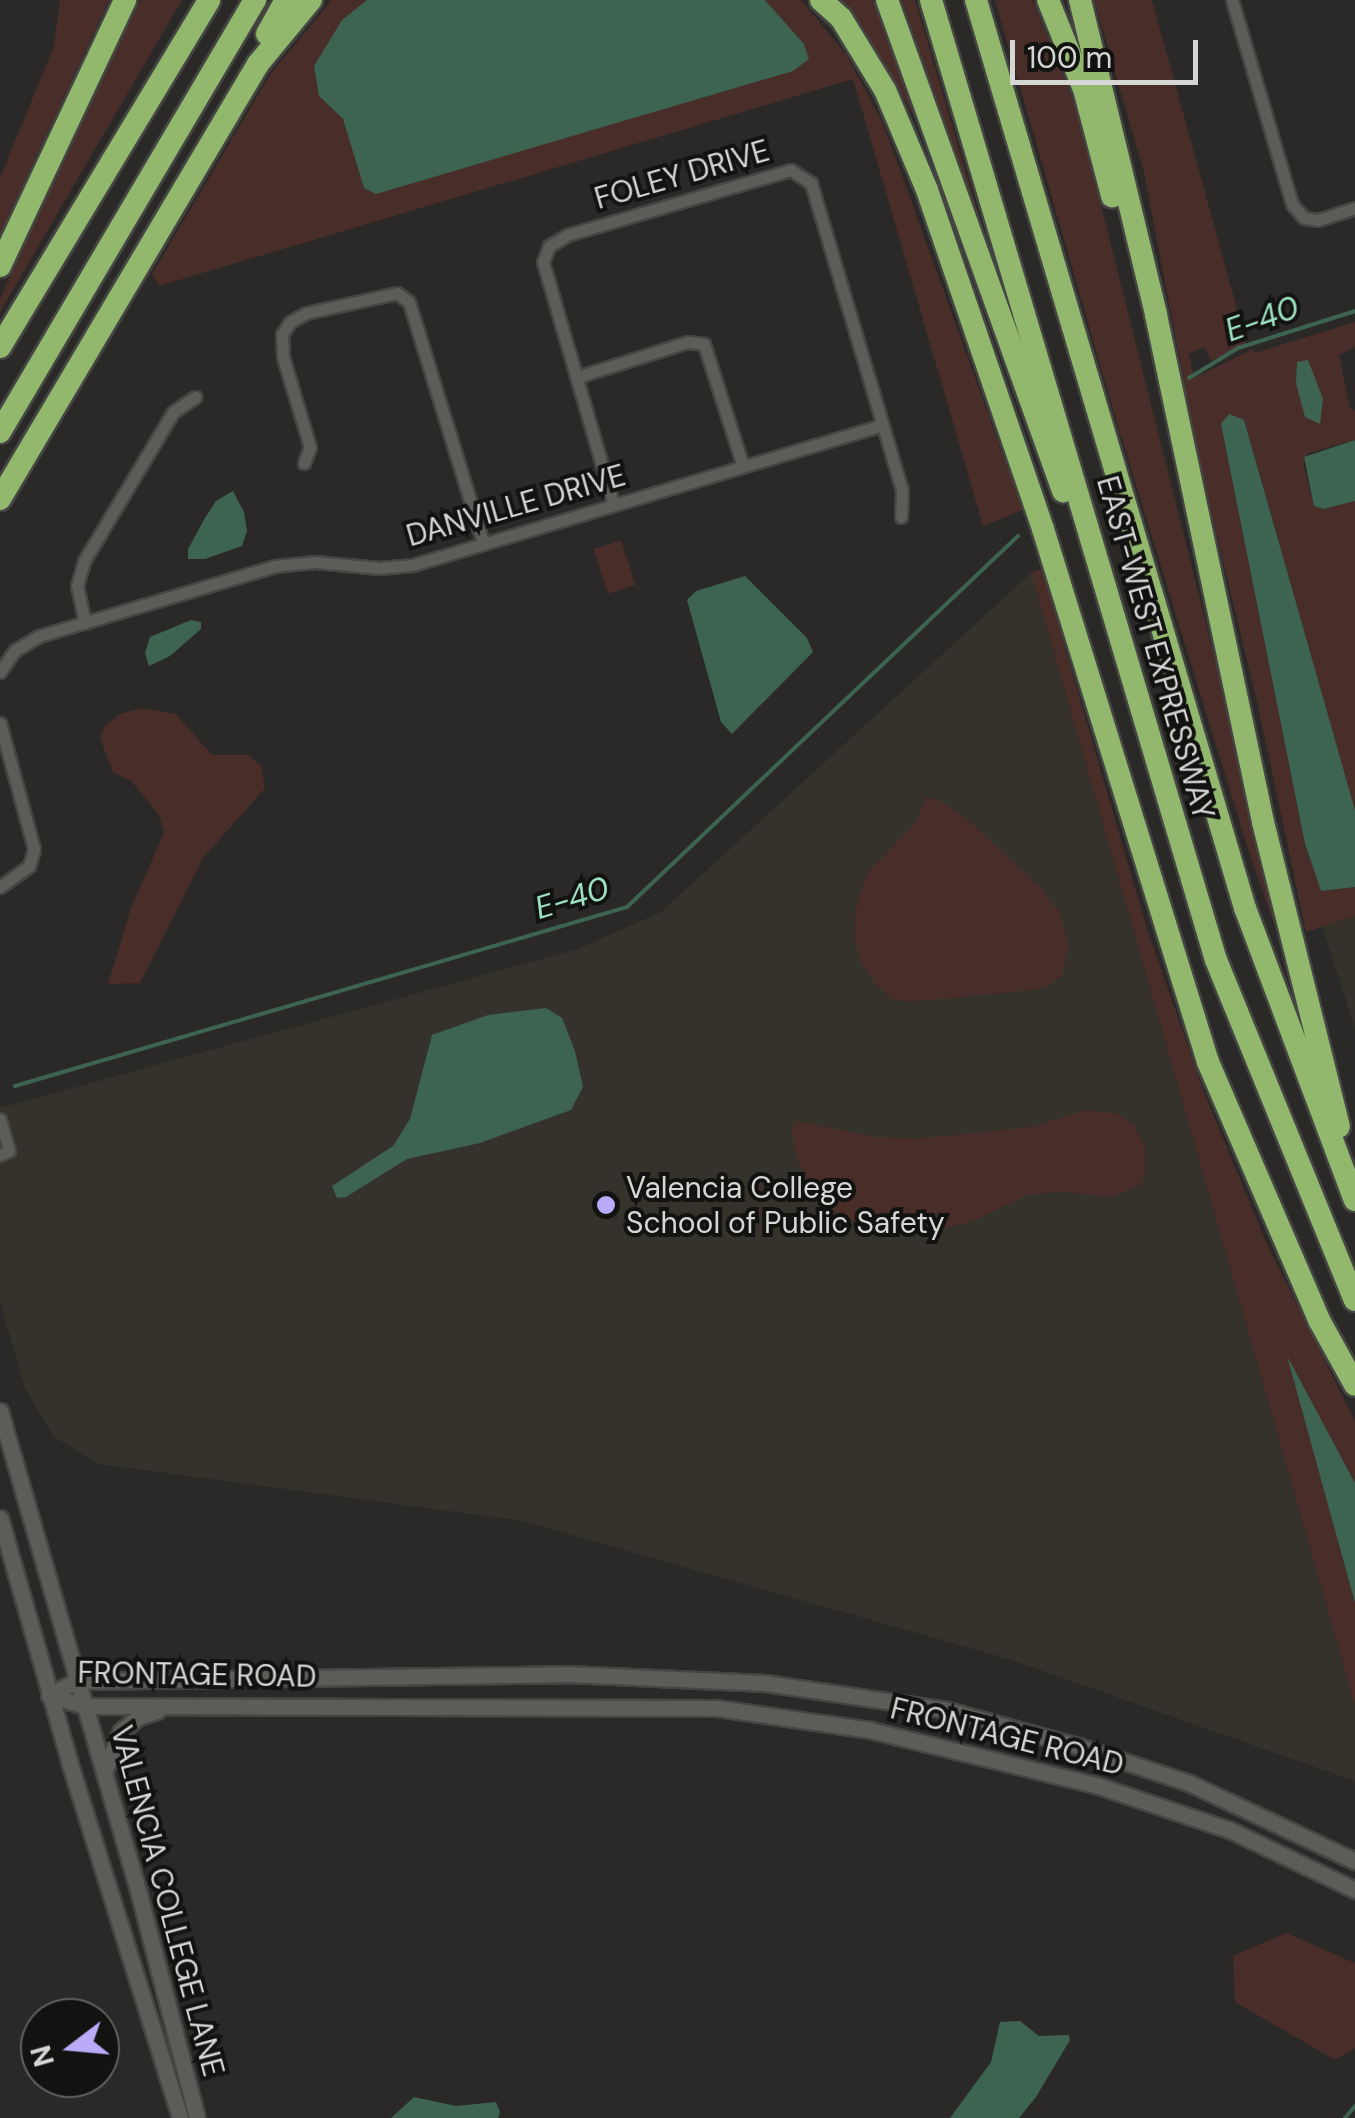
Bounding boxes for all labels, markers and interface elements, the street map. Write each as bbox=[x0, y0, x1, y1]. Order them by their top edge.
scale bar bbox=[1015, 20, 1202, 82]
text: 100 m bbox=[1027, 38, 1112, 77]
street label: FOLEY DRIVE bbox=[591, 133, 773, 217]
water label: E-40 bbox=[1220, 288, 1304, 350]
street label: DANVILLE DRIVE bbox=[402, 458, 630, 554]
street label: EAST-WEST EXPRESSWAY bbox=[1089, 472, 1221, 824]
water label: E-40 bbox=[530, 869, 614, 927]
place label: Valencia College School of Public Safety bbox=[626, 1170, 945, 1240]
marker: Valencia College School of Public Safety bbox=[595, 1194, 617, 1216]
street label: FRONTAGE ROAD bbox=[77, 1655, 317, 1695]
street label: FRONTAGE ROAD bbox=[887, 1691, 1127, 1783]
street label: VALENCIA COLLEGE LANE bbox=[103, 1722, 231, 2080]
north arrow bbox=[20, 1998, 120, 2098]
text: N bbox=[22, 2041, 63, 2071]

